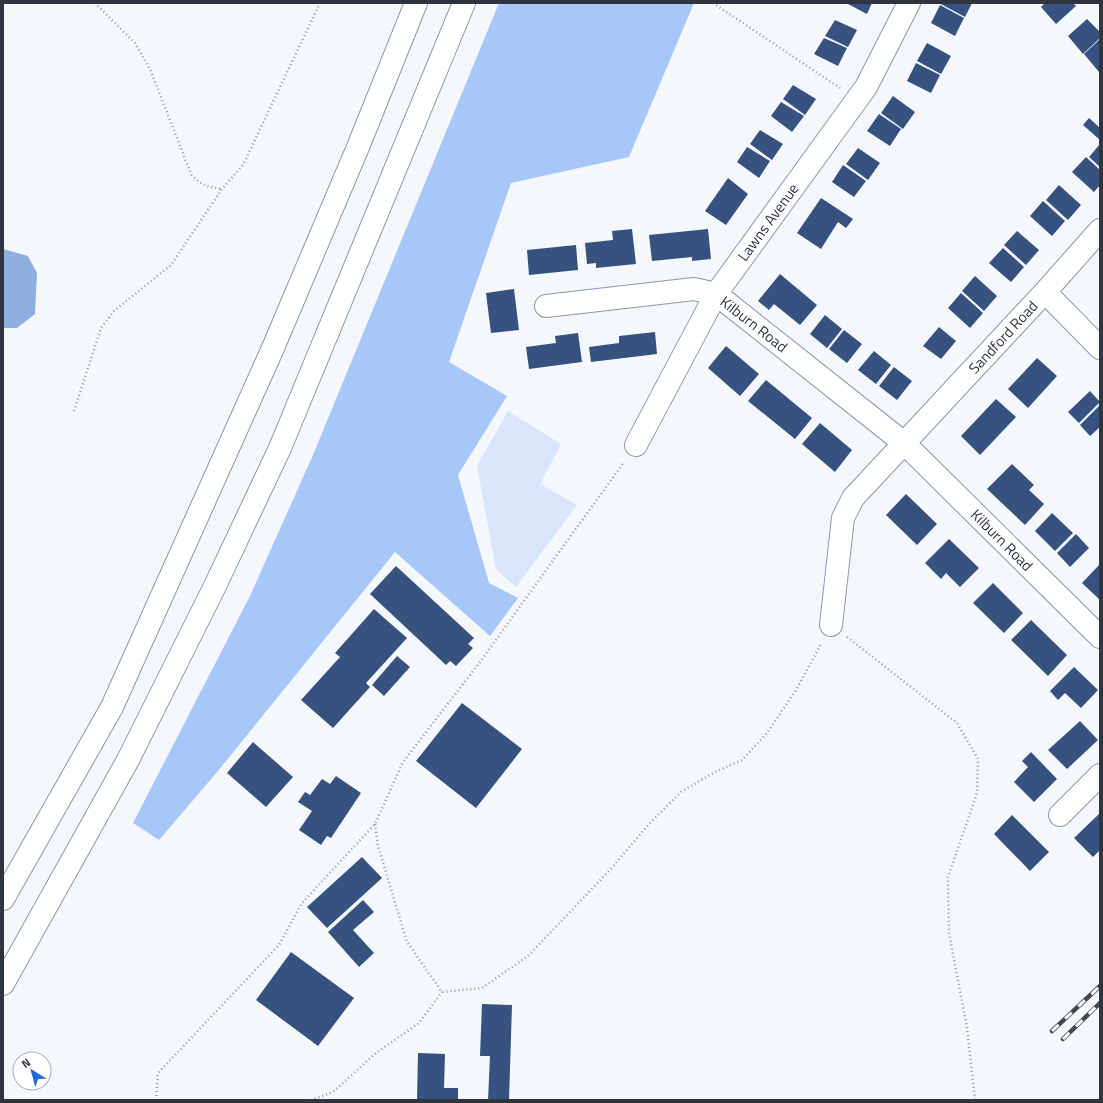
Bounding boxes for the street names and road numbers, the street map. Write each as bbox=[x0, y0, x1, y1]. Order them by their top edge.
street label: Lawns Avenue bbox=[732, 178, 804, 266]
street label: Kilburn Road bbox=[715, 290, 793, 358]
street label: Sandford Road bbox=[963, 295, 1043, 379]
street label: Kilburn Road bbox=[966, 504, 1038, 576]

